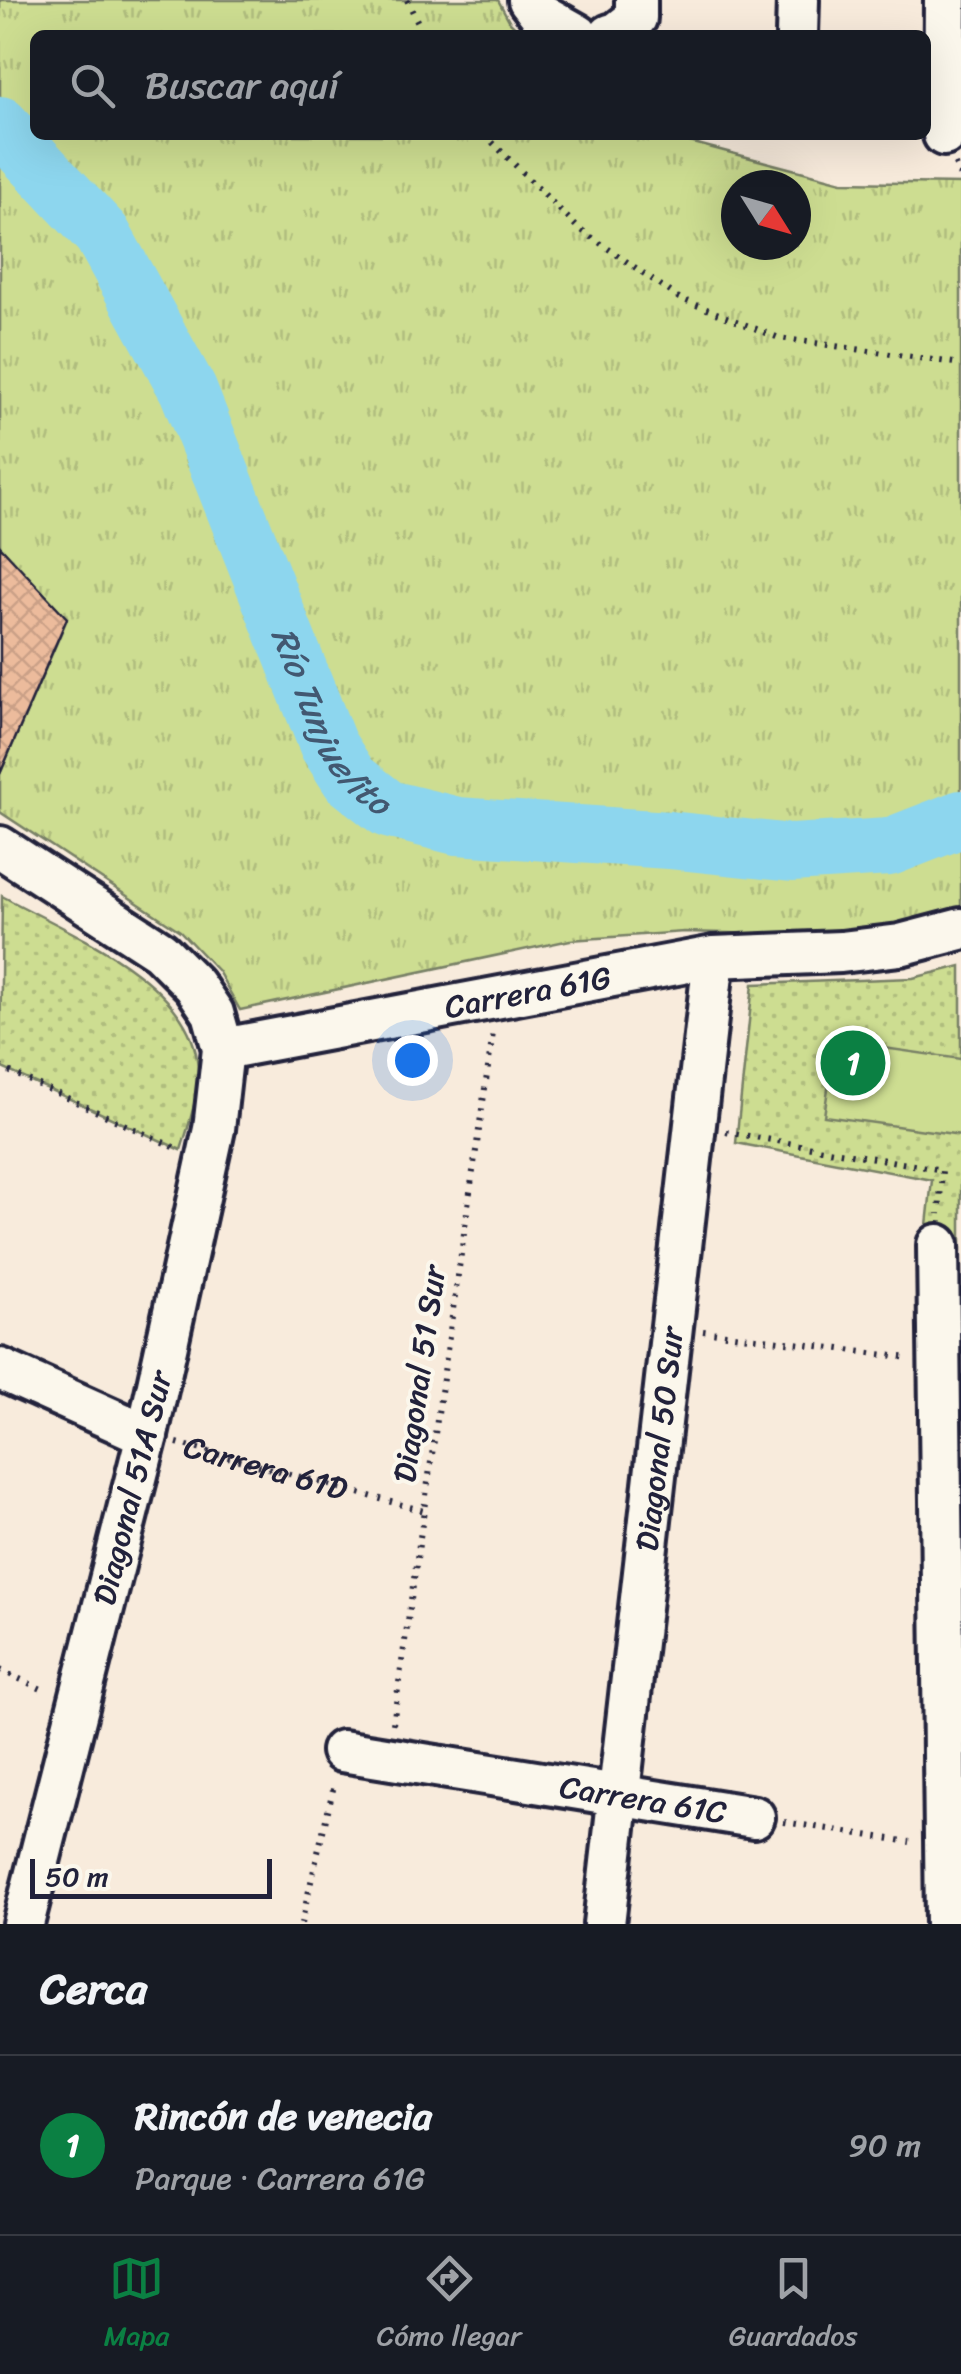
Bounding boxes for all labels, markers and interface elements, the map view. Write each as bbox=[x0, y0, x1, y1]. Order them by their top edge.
search box bbox=[30, 30, 931, 140]
text: Buscar aquí bbox=[145, 52, 339, 119]
icon: search bbox=[65, 58, 120, 113]
north arrow bbox=[721, 170, 811, 260]
water label: Río Tunjuelito bbox=[253, 618, 408, 834]
street label: Carrera 61G bbox=[440, 949, 616, 1036]
pin: 1 bbox=[820, 1026, 886, 1100]
your location bbox=[387, 1035, 438, 1086]
street label: Diagonal 51 Sur bbox=[376, 1260, 463, 1486]
street label: Diagonal 50 Sur bbox=[619, 1322, 701, 1554]
street label: Diagonal 51A Sur bbox=[76, 1363, 190, 1611]
street label: Carrera 61D bbox=[177, 1418, 355, 1518]
street label: Carrera 61C bbox=[556, 1758, 731, 1841]
text: 50 m bbox=[45, 1852, 109, 1901]
scale bar bbox=[30, 1854, 272, 1898]
text: Cerca bbox=[40, 1952, 147, 2026]
text: Rincón de venecia bbox=[135, 2083, 432, 2150]
text: 1 bbox=[66, 2117, 79, 2174]
text: 90 m bbox=[848, 2117, 921, 2174]
text: Parque · Carrera 61G bbox=[135, 2150, 425, 2207]
tab: Mapa bbox=[104, 2251, 169, 2360]
tab: Cómo llegar bbox=[377, 2251, 521, 2360]
tab: Guardados bbox=[729, 2251, 857, 2360]

